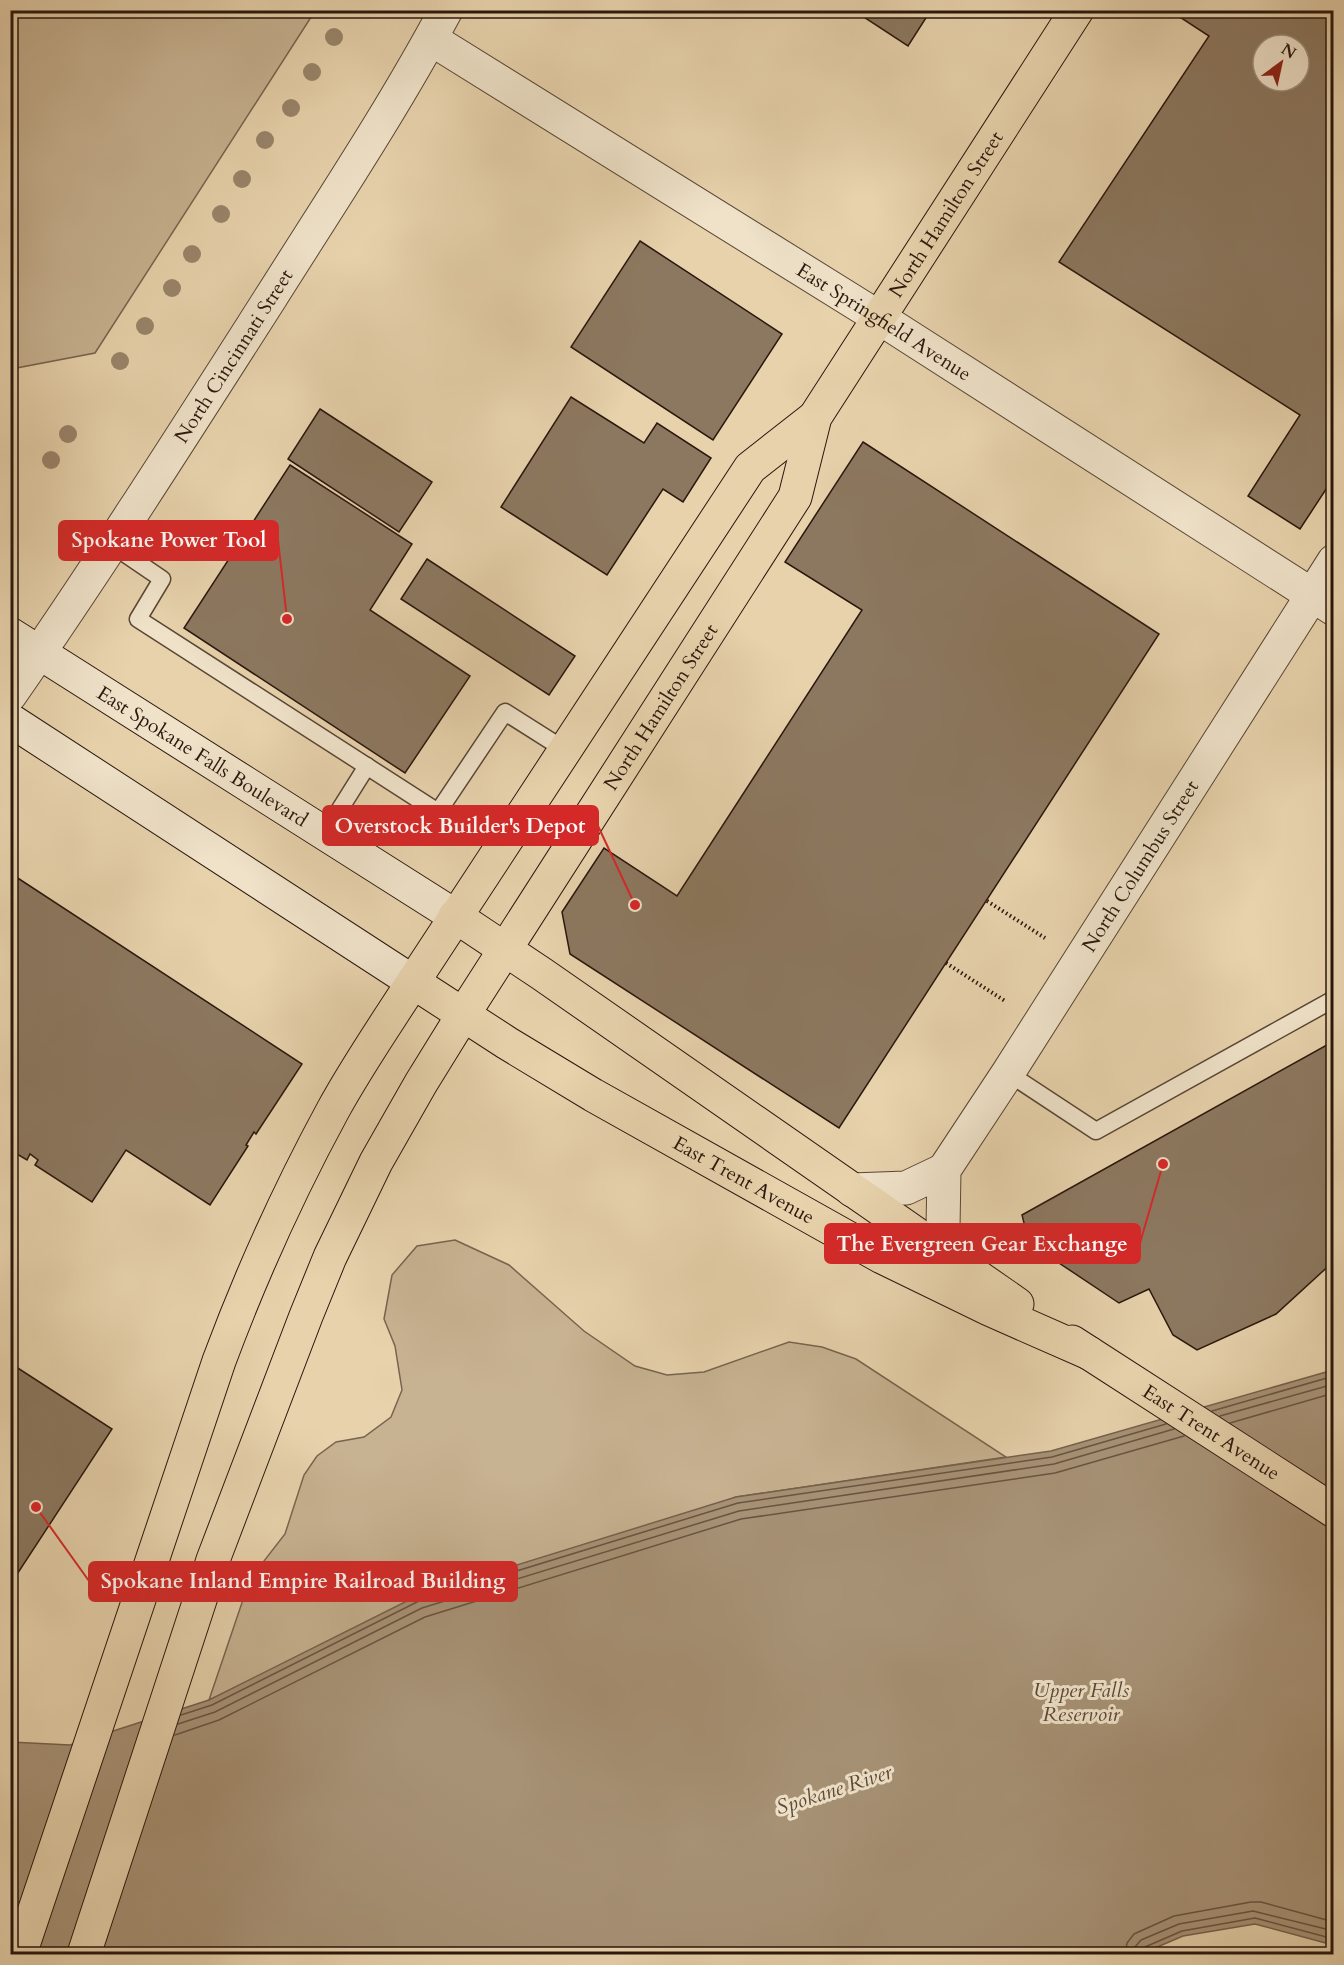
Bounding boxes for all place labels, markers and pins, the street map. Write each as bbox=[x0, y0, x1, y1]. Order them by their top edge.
callout: Spokane Power Tool bbox=[59, 521, 278, 560]
callout: Overstock Builder's Depot bbox=[323, 806, 598, 845]
callout: The Evergreen Gear Exchange bbox=[825, 1224, 1140, 1263]
callout: Spokane Inland Empire Railroad Building bbox=[89, 1562, 517, 1601]

